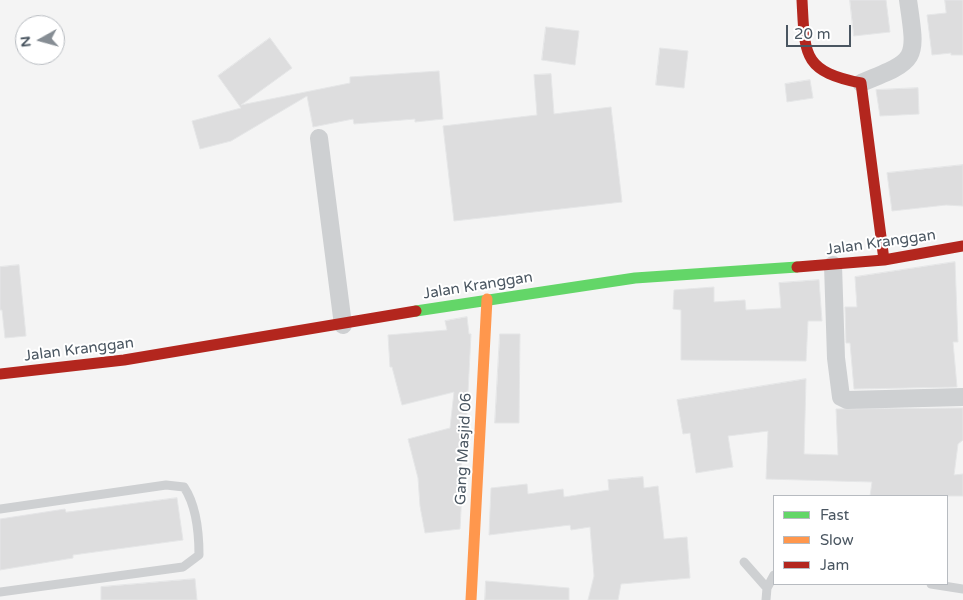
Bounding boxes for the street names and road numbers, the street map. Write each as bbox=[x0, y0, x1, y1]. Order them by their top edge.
street label: Jalan Kranggan bbox=[825, 226, 937, 260]
street label: Jalan Kranggan bbox=[422, 268, 534, 304]
street label: Jalan Kranggan bbox=[23, 334, 135, 366]
street label: Gang Masjid 06 bbox=[452, 393, 476, 505]

